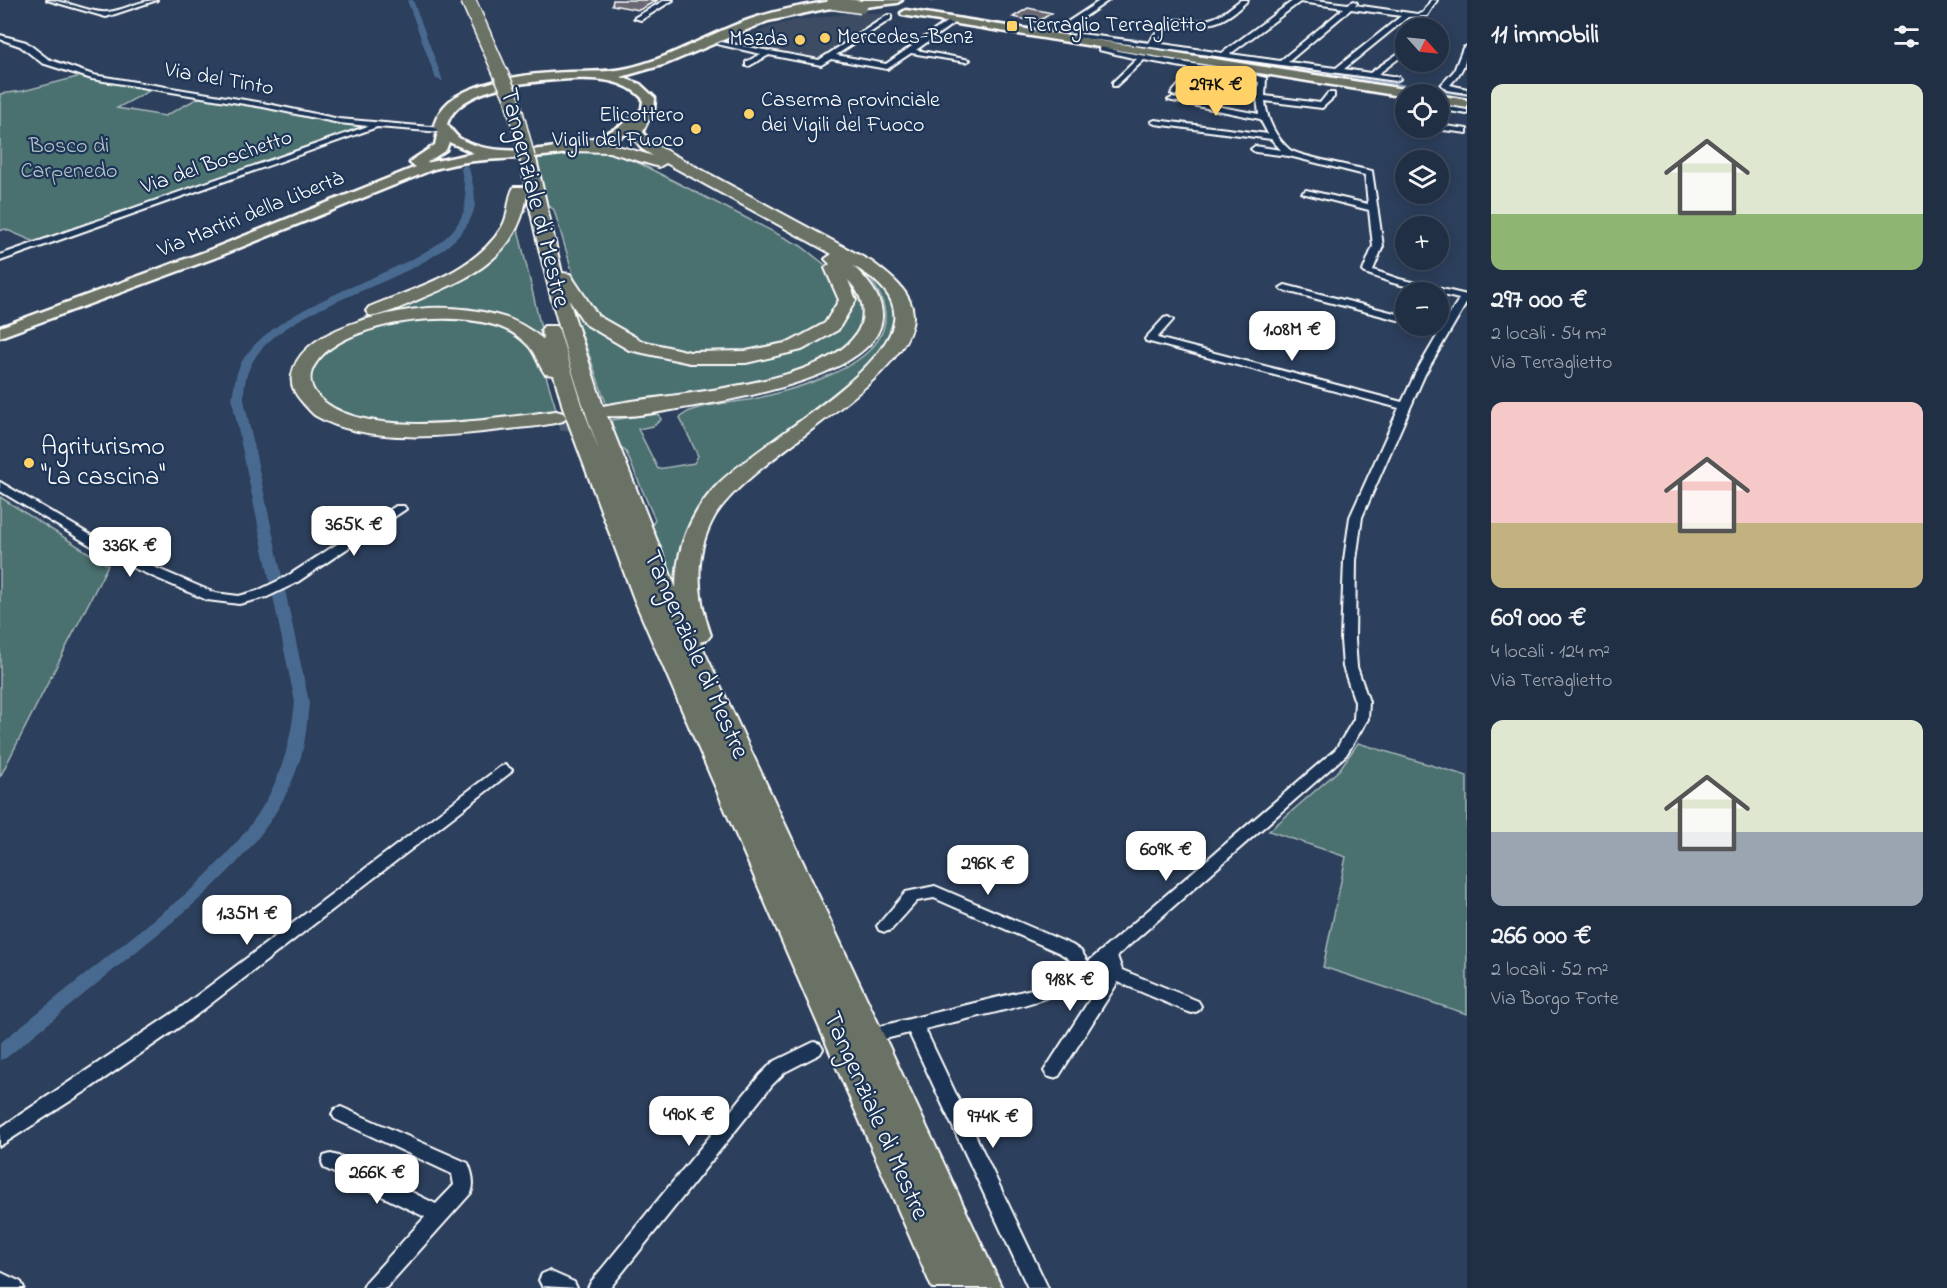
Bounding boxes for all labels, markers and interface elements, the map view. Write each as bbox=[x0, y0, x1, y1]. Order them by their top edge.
place label: Terraglio Terraglietto bbox=[1024, 10, 1206, 43]
text: 11 immobili bbox=[1491, 17, 1599, 55]
north arrow bbox=[1395, 18, 1449, 72]
map controls bbox=[1395, 18, 1449, 336]
marker: Terraglio Terraglietto bbox=[1005, 19, 1019, 33]
icon: filters bbox=[1890, 20, 1923, 53]
place label: Mercedes-Benz bbox=[837, 22, 974, 54]
place label: Mazda bbox=[729, 24, 788, 56]
marker: Mercedes-Benz bbox=[818, 31, 832, 45]
marker: Mazda bbox=[793, 33, 807, 47]
street label: Via del Tinto bbox=[161, 54, 276, 105]
pin: 297K € bbox=[1167, 66, 1265, 117]
text: 297K € bbox=[1190, 71, 1242, 100]
street label: Tangenziale di Mestre bbox=[488, 84, 580, 312]
button: locate bbox=[1395, 84, 1449, 138]
place label: Caserma provinciale dei Vigili del Fuoco bbox=[761, 85, 940, 143]
place label: Elicottero Vigili del Fuoco bbox=[551, 100, 684, 158]
marker: Caserma provinciale dei Vigili del Fuoco bbox=[742, 107, 756, 121]
street label: Via del Boschetto bbox=[136, 122, 297, 204]
marker: Elicottero Vigili del Fuoco bbox=[689, 122, 703, 136]
icon: home bbox=[1653, 123, 1761, 231]
park label: Bosco di Carpenedo bbox=[20, 131, 118, 188]
button: layers bbox=[1395, 150, 1449, 204]
street label: Via Martiri della Libertà bbox=[152, 163, 349, 267]
button: + bbox=[1395, 216, 1449, 270]
button: − bbox=[1395, 282, 1449, 336]
text: 297 000 € bbox=[1491, 282, 1587, 320]
pin: 1.08M € bbox=[1237, 311, 1347, 362]
text: 1.08M € bbox=[1263, 316, 1321, 345]
text: 2 locali · 54 m² bbox=[1491, 320, 1607, 349]
text: Via Terraglietto bbox=[1491, 349, 1612, 378]
place label: Agriturismo "La cascina" bbox=[41, 429, 165, 497]
icon: home bbox=[1653, 441, 1761, 549]
marker: Agriturismo "La cascina" bbox=[22, 456, 36, 470]
pin: 365K € bbox=[305, 506, 403, 557]
text: 365K € bbox=[325, 511, 383, 540]
pin: 336K € bbox=[81, 527, 179, 578]
text: 336K € bbox=[103, 532, 157, 561]
street label: Tangenziale di Mestre bbox=[632, 545, 758, 766]
text: 609 000 € bbox=[1491, 600, 1586, 638]
text: 4 locali · 124 m² bbox=[1491, 638, 1610, 667]
text: Via Terraglietto bbox=[1491, 667, 1612, 696]
icon: home bbox=[1653, 759, 1761, 867]
pin: 609K € bbox=[1117, 831, 1215, 882]
text: 609K € bbox=[1140, 836, 1192, 865]
pin: 296K € bbox=[939, 845, 1037, 896]
text: 296K € bbox=[961, 850, 1015, 879]
pin: 1.35M € bbox=[192, 895, 302, 946]
text: 1.35M € bbox=[216, 900, 278, 929]
text: 266 000 € bbox=[1491, 918, 1592, 956]
text: 2 locali · 52 m² bbox=[1491, 956, 1608, 985]
pin: 918K € bbox=[1021, 961, 1119, 1012]
text: 918K € bbox=[1046, 966, 1094, 995]
text: Via Borgo Forte bbox=[1491, 985, 1619, 1014]
street label: Tangenziale di Mestre bbox=[812, 1006, 938, 1227]
pin: 490K € bbox=[640, 1096, 738, 1147]
pin: 974K € bbox=[944, 1098, 1042, 1149]
text: 490K € bbox=[663, 1101, 715, 1130]
text: 974K € bbox=[967, 1103, 1019, 1132]
pin: 266K € bbox=[328, 1154, 426, 1205]
text: 266K € bbox=[349, 1159, 405, 1188]

